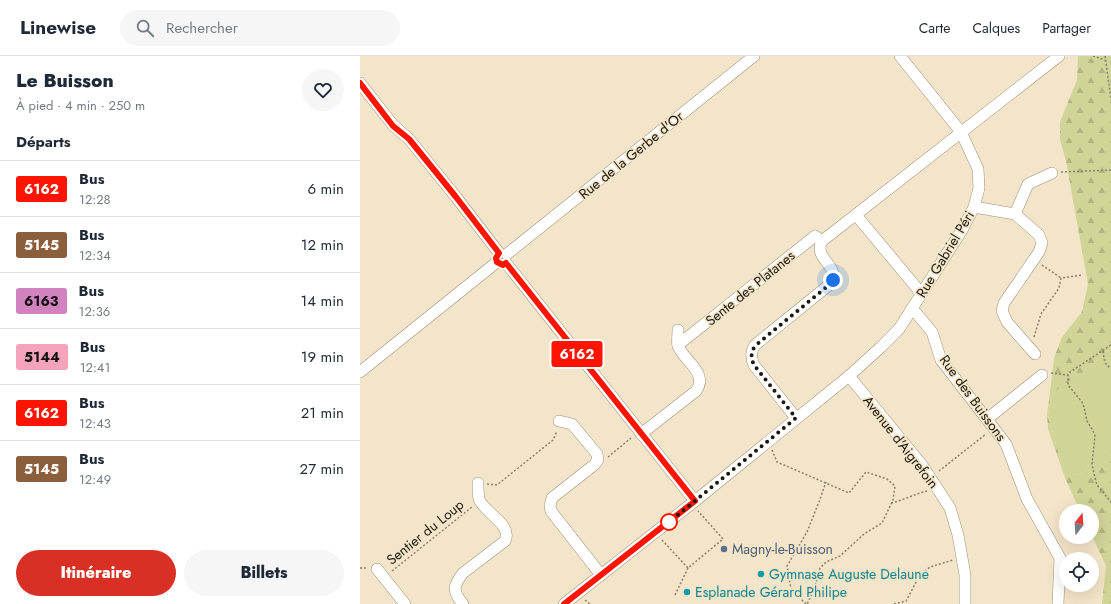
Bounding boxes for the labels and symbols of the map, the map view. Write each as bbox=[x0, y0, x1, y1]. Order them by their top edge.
street label: Rue de la Gerbe d'Or bbox=[574, 106, 688, 204]
street label: Rue Gabriel Péri bbox=[911, 207, 979, 301]
street label: Sente des Platanes bbox=[701, 245, 799, 330]
your location bbox=[823, 270, 843, 290]
line badge: 6162 bbox=[549, 341, 605, 367]
street label: Rue des Buissons bbox=[935, 351, 1011, 446]
street label: Avenue d'Aigrefoin bbox=[858, 391, 944, 493]
street label: Sentier du Loup bbox=[382, 495, 468, 569]
north arrow bbox=[1059, 504, 1099, 544]
unlabelled marker bbox=[660, 513, 678, 531]
place label: Magny-le-Buisson bbox=[732, 539, 833, 559]
marker: Magny-le-Buisson bbox=[719, 544, 729, 554]
place label: Gymnase Auguste Delaune bbox=[769, 564, 929, 584]
marker: Gymnase Auguste Delaune bbox=[756, 569, 766, 579]
place label: Esplanade Gérard Philipe bbox=[695, 582, 847, 602]
marker: Esplanade Gérard Philipe bbox=[682, 587, 692, 597]

